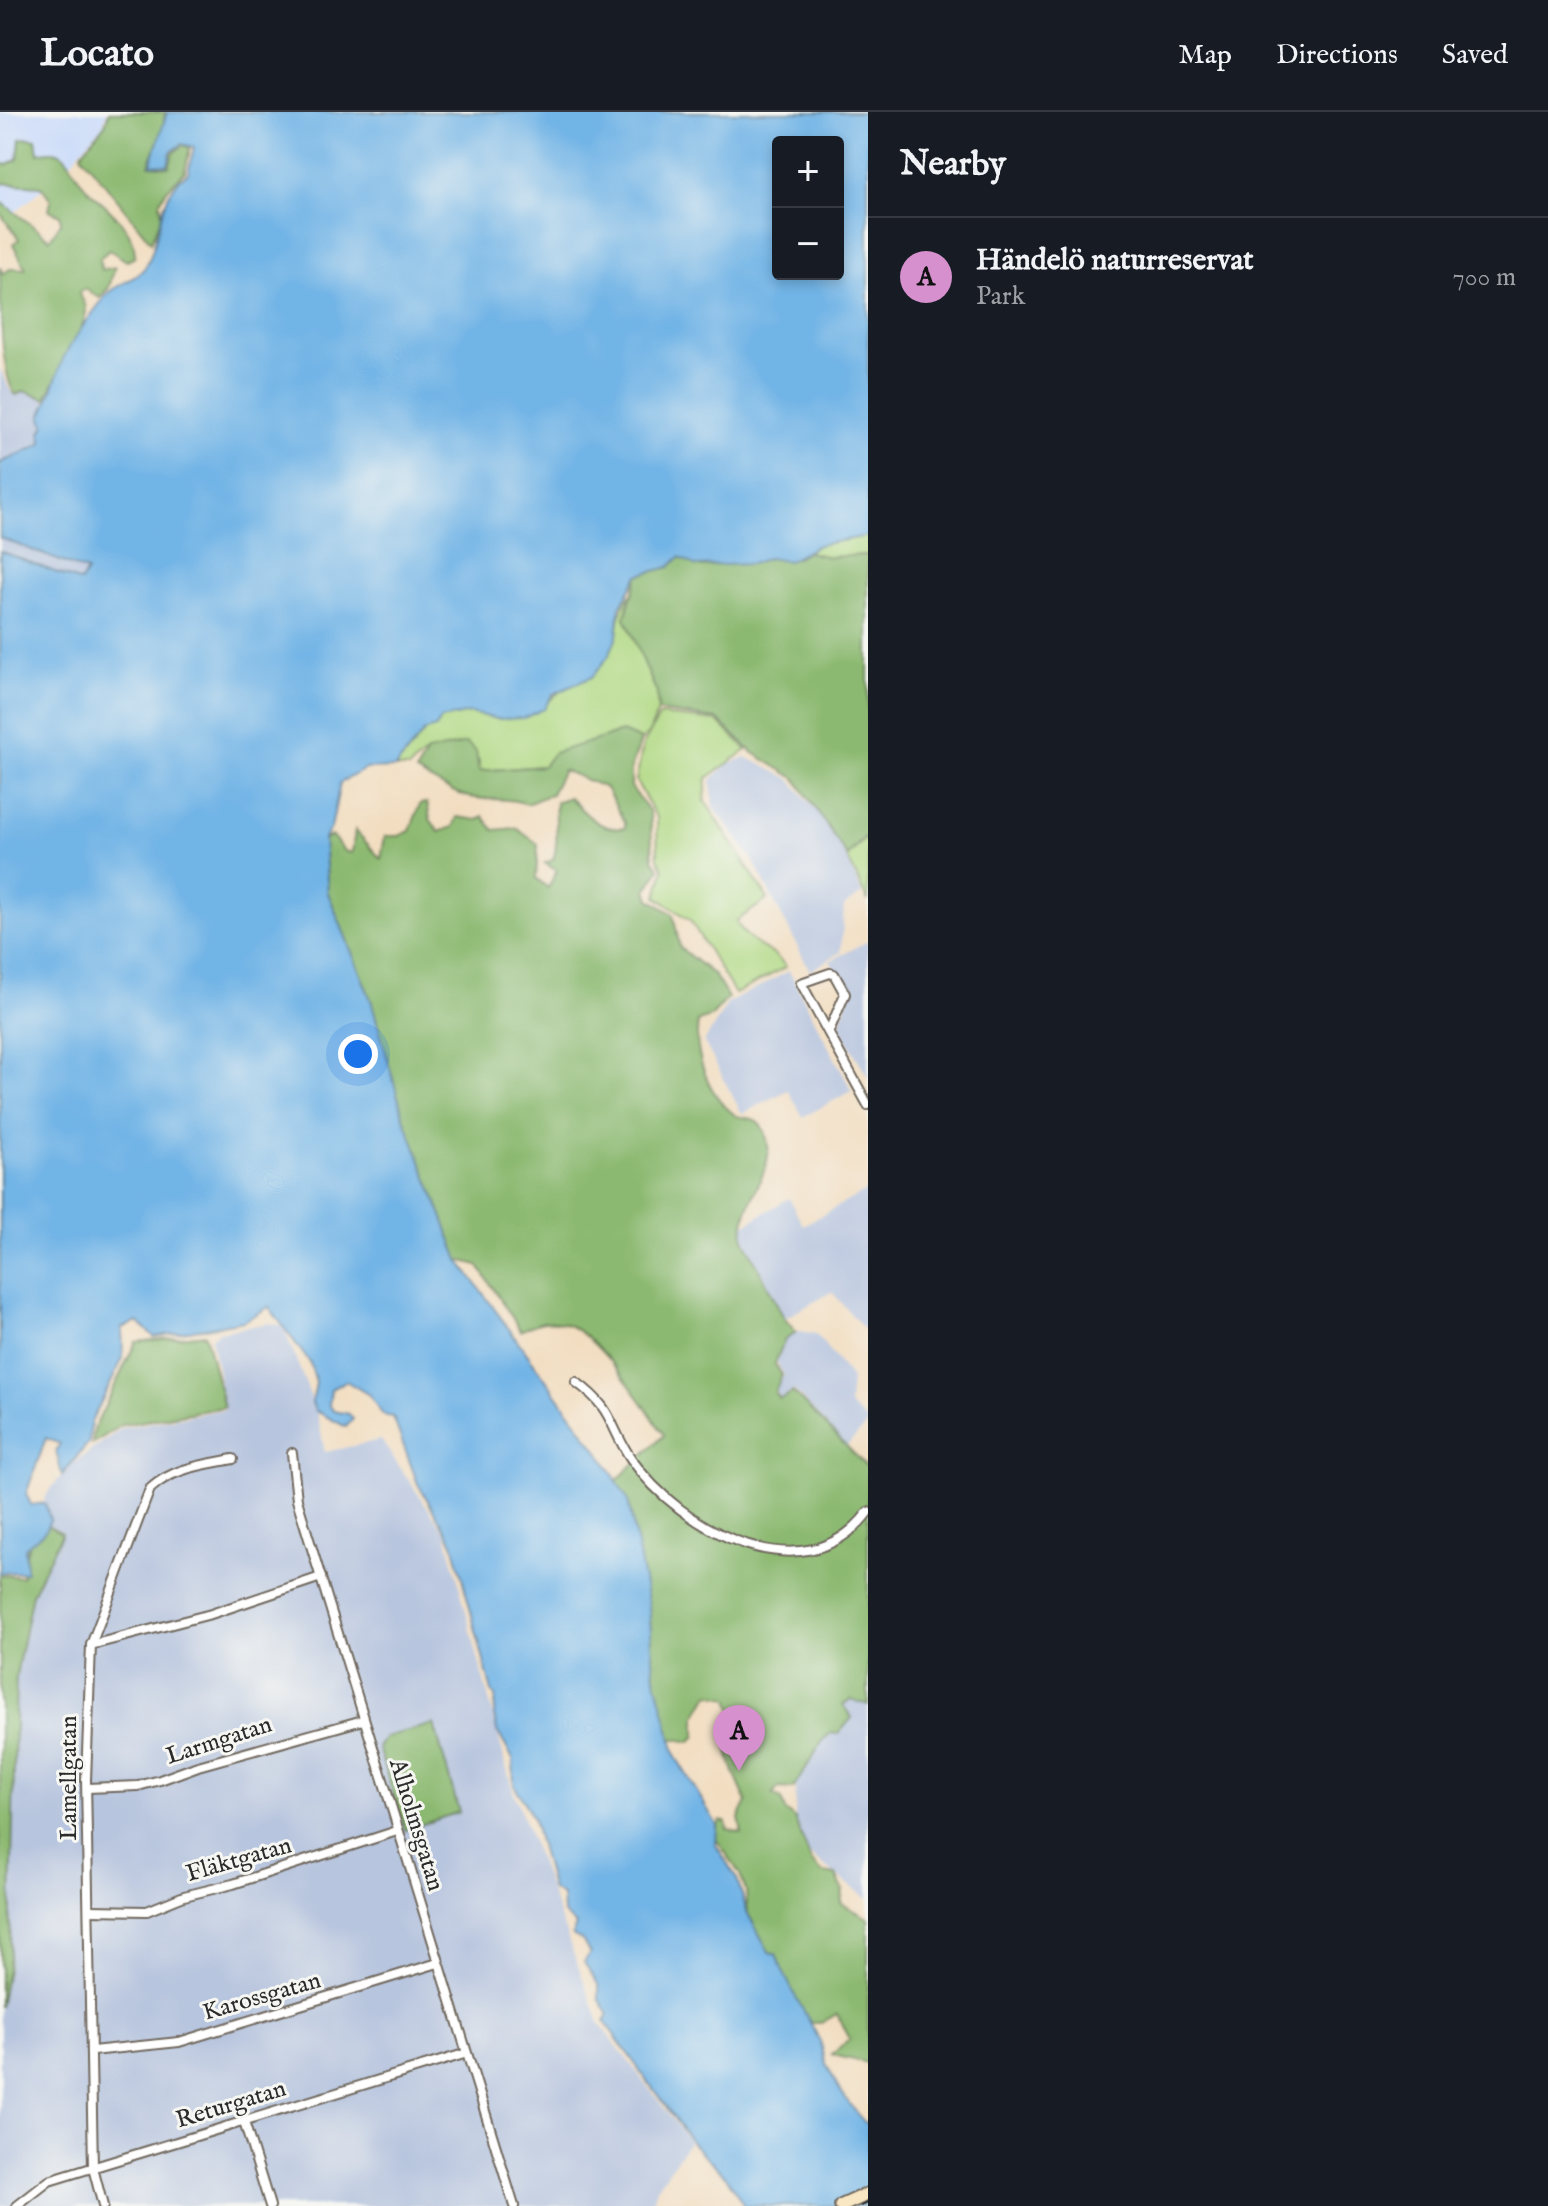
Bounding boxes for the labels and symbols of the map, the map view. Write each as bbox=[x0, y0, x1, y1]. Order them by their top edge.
your location bbox=[338, 1034, 378, 1074]
pin: A bbox=[713, 1705, 765, 1771]
street label: Larmgatan bbox=[162, 1709, 276, 1773]
street label: Lamellgatan bbox=[54, 1715, 85, 1840]
street label: Alholmsgatan bbox=[381, 1754, 451, 1895]
street label: Fläktgatan bbox=[183, 1830, 295, 1890]
street label: Karossgatan bbox=[200, 1965, 325, 2029]
street label: Returgatan bbox=[172, 2074, 290, 2136]

